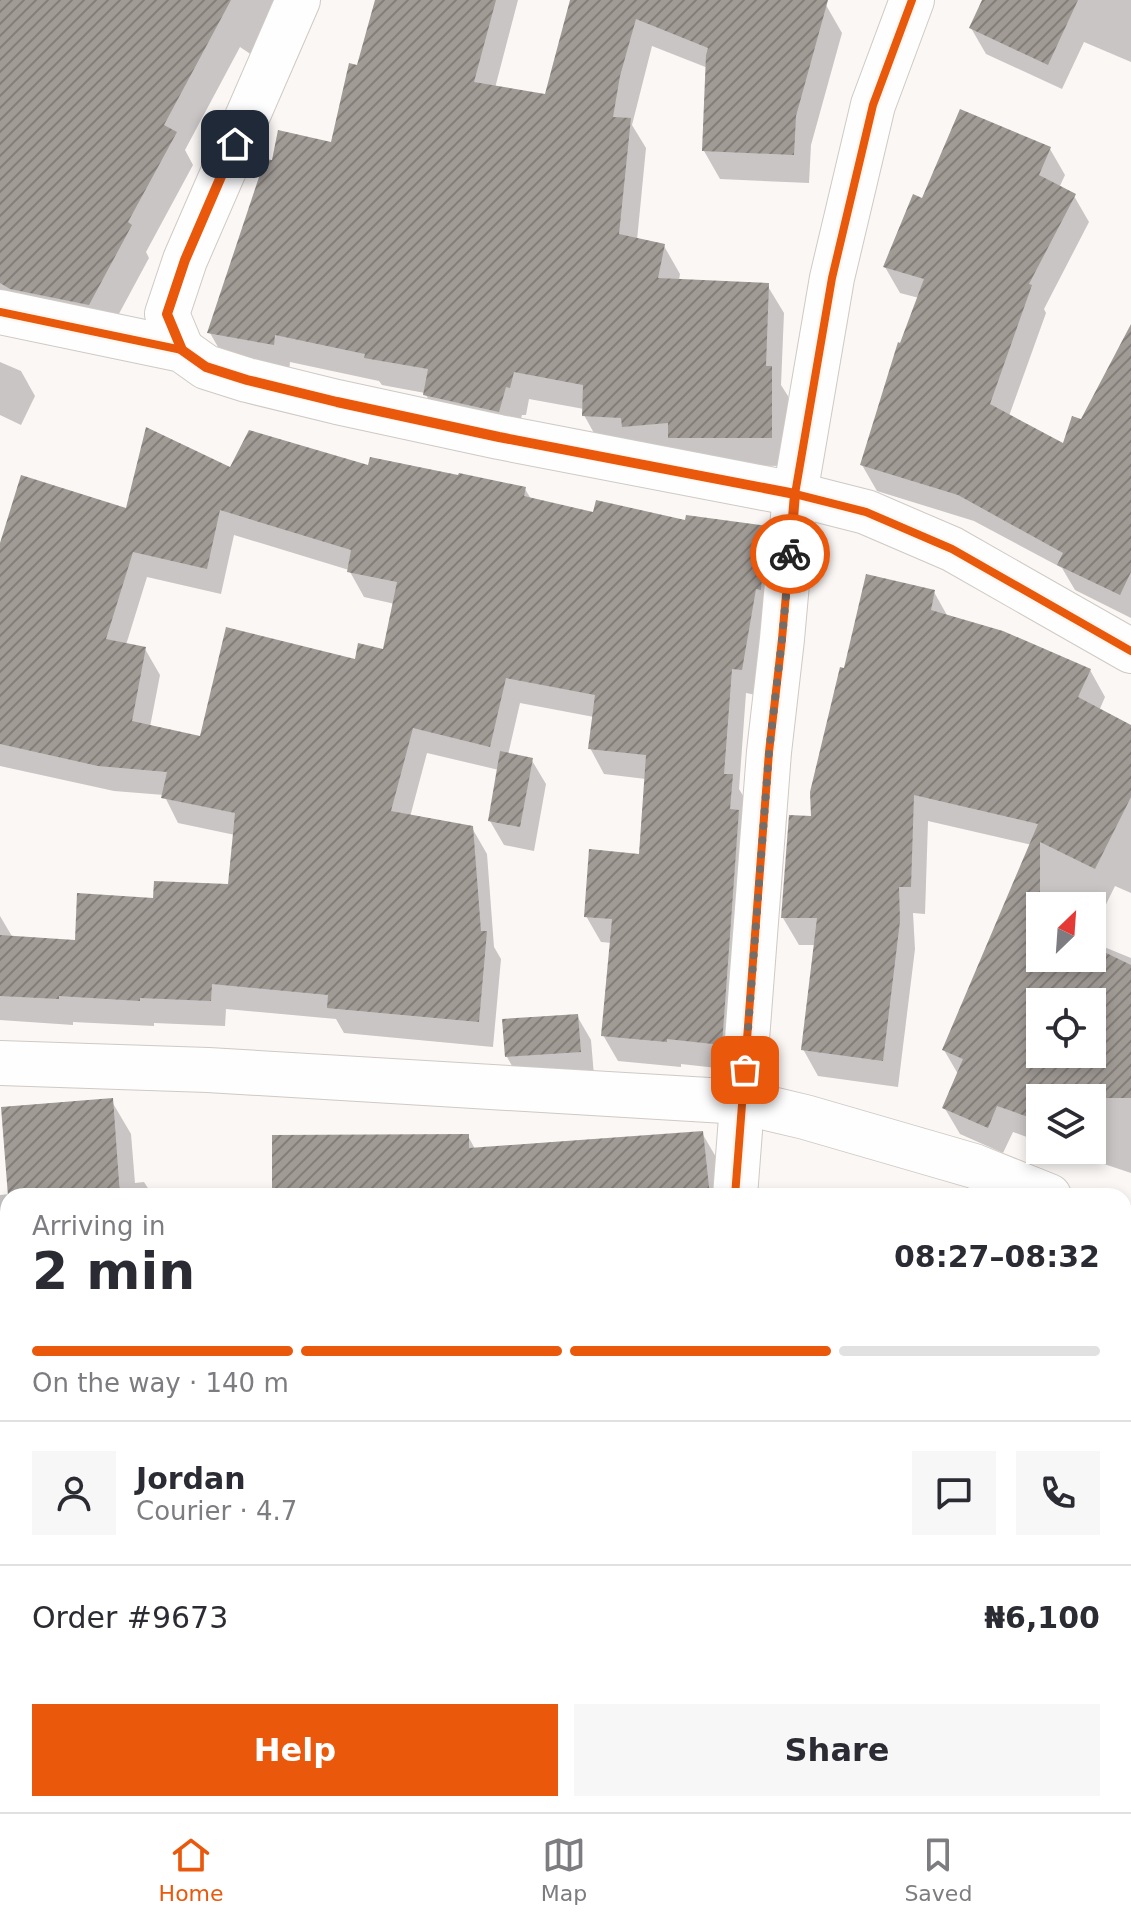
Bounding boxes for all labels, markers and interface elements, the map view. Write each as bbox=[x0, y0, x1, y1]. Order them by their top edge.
pin bbox=[201, 110, 269, 178]
icon: home bbox=[213, 122, 257, 166]
courier bbox=[750, 514, 830, 594]
icon: bike bbox=[768, 532, 812, 576]
north arrow bbox=[1026, 892, 1106, 972]
map controls bbox=[1026, 892, 1106, 1164]
button: locate bbox=[1026, 988, 1106, 1068]
pin bbox=[711, 1036, 779, 1104]
icon: bag bbox=[723, 1048, 767, 1092]
button: layers bbox=[1026, 1084, 1106, 1164]
text: Arriving in bbox=[32, 1211, 166, 1241]
text: 08:27–08:32 bbox=[894, 1239, 1100, 1274]
text: 2 min bbox=[32, 1241, 195, 1301]
text: On the way · 140 m bbox=[32, 1368, 289, 1398]
button: person bbox=[32, 1451, 116, 1535]
button: chat bbox=[912, 1451, 996, 1535]
button: phone bbox=[1016, 1451, 1100, 1535]
text: Jordan bbox=[136, 1461, 246, 1496]
text: Courier · 4.7 bbox=[136, 1496, 297, 1526]
text: Order #9673 bbox=[32, 1600, 228, 1635]
text: ₦6,100 bbox=[984, 1600, 1100, 1635]
button: Help bbox=[32, 1704, 558, 1796]
button: Share bbox=[574, 1704, 1100, 1796]
tab: Home bbox=[159, 1833, 224, 1906]
tab: Map bbox=[541, 1833, 587, 1906]
tab: Saved bbox=[904, 1833, 972, 1906]

